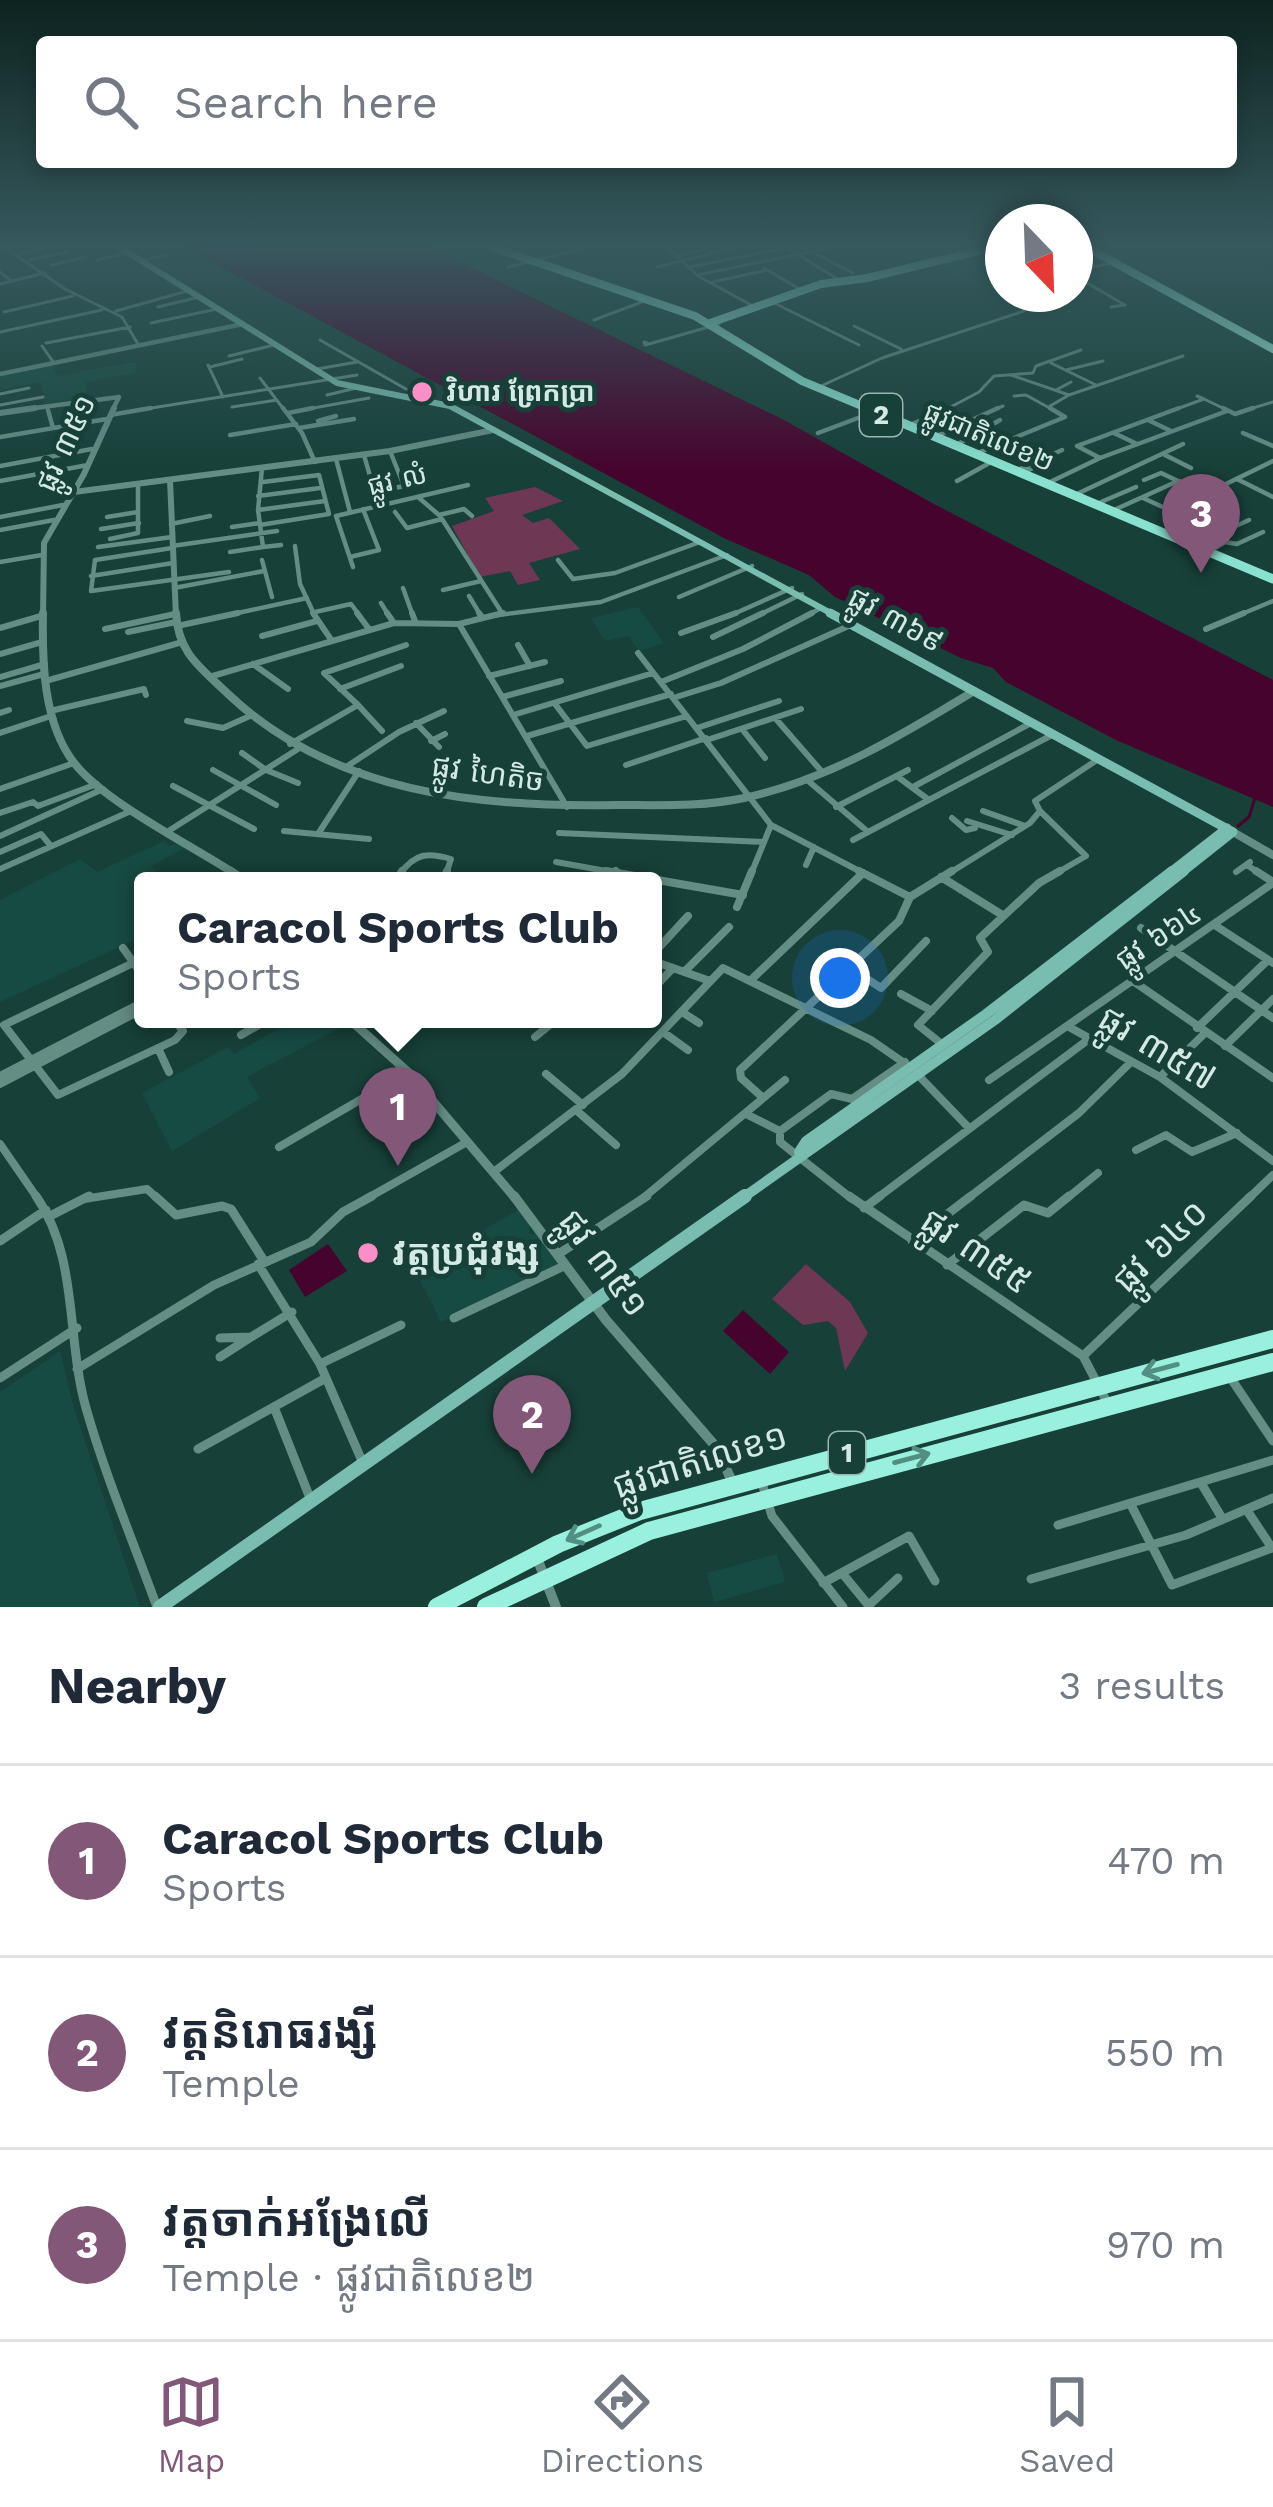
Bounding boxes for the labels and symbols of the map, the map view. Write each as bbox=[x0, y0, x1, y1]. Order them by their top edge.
north arrow bbox=[985, 204, 1093, 312]
place label: វិហារ ព្រែកប្រា bbox=[446, 376, 595, 408]
marker: វិហារ ព្រែកប្រា bbox=[409, 379, 435, 405]
street label: ផ្លូវ ៣៥១ bbox=[27, 389, 111, 501]
road number: 2 bbox=[860, 394, 902, 436]
street label: ផ្លូវជាតិលេខ២ bbox=[916, 395, 1059, 486]
street label: ផ្លូវ លំ bbox=[364, 458, 432, 510]
pin: 3 bbox=[1162, 474, 1240, 573]
street label: ផ្លូវ ៣៦៩ bbox=[838, 579, 950, 667]
street label: ផ្លូវ ហៃតិច bbox=[428, 747, 547, 807]
street label: ផ្លូវ ៦៦៤ bbox=[1108, 895, 1213, 985]
your location bbox=[810, 948, 870, 1008]
street label: ផ្លូវ ៣៥៧ bbox=[1085, 997, 1223, 1108]
pin: 1 bbox=[359, 1067, 437, 1166]
street label: ផ្លូវ ៦៤០ bbox=[1104, 1191, 1224, 1309]
street label: ផ្លូវ ៣៥៥ bbox=[907, 1199, 1039, 1312]
street label: ផ្លូវ ៣៥១ bbox=[542, 1201, 658, 1331]
place label: វត្តប្រជុំវង្ស bbox=[392, 1232, 540, 1275]
marker: វត្តប្រជុំវង្ស bbox=[355, 1240, 381, 1266]
one-way arrow bbox=[1142, 1359, 1180, 1381]
pin: 2 bbox=[493, 1375, 571, 1474]
street label: ផ្លូវជាតិលេខ១ bbox=[608, 1415, 795, 1518]
road number: 1 bbox=[829, 1432, 865, 1474]
one-way arrow bbox=[892, 1446, 930, 1468]
one-way arrow bbox=[566, 1523, 602, 1545]

